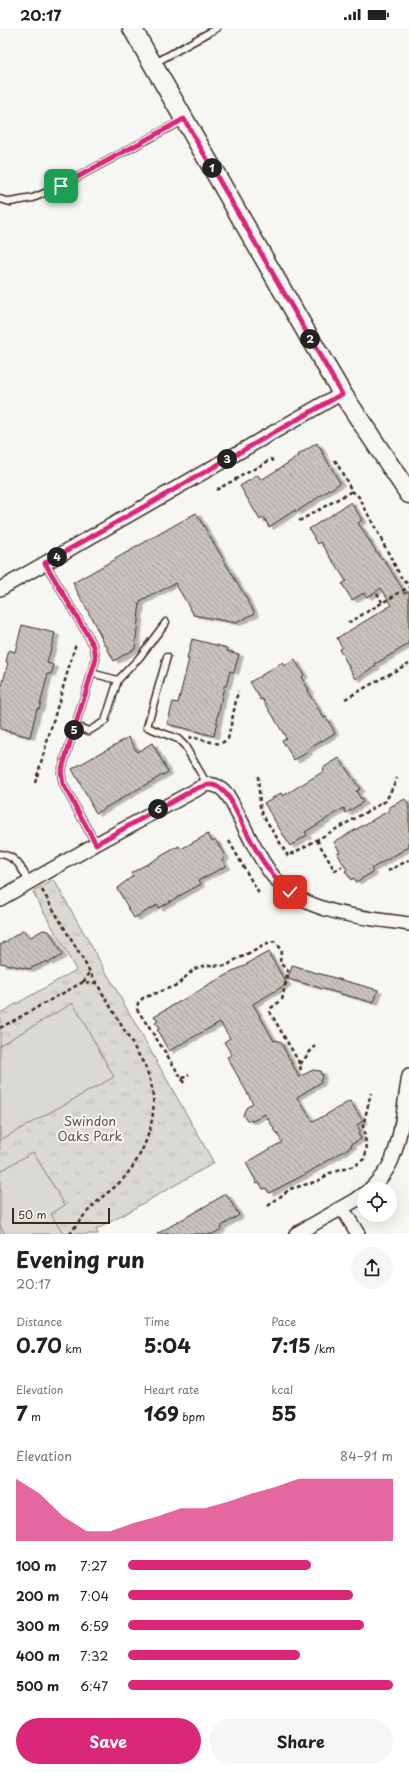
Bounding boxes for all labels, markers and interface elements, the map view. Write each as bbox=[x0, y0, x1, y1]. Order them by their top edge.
text: 20:17 bbox=[20, 3, 61, 26]
pin: 1 bbox=[202, 158, 222, 178]
text: 1 bbox=[209, 159, 215, 176]
pin bbox=[44, 169, 78, 203]
icon: arrive bbox=[50, 175, 72, 197]
pin: 2 bbox=[300, 329, 320, 349]
text: 2 bbox=[306, 330, 314, 347]
pin: 3 bbox=[217, 449, 237, 469]
text: 3 bbox=[223, 450, 231, 467]
pin: 4 bbox=[47, 547, 67, 567]
text: 4 bbox=[53, 548, 61, 565]
pin: 5 bbox=[64, 720, 84, 740]
text: 5 bbox=[70, 721, 78, 738]
pin: 6 bbox=[148, 799, 168, 819]
text: 6 bbox=[154, 800, 162, 817]
pin bbox=[273, 875, 307, 909]
icon: check bbox=[279, 881, 301, 903]
park label: Swindon Oaks Park bbox=[57, 1111, 123, 1145]
map controls bbox=[357, 1182, 397, 1222]
button: locate bbox=[357, 1182, 397, 1222]
scale bar bbox=[12, 1206, 110, 1225]
text: 50 m bbox=[18, 1206, 47, 1223]
text: Evening run bbox=[16, 1242, 145, 1275]
button: share bbox=[351, 1247, 393, 1289]
text: 20:17 bbox=[16, 1274, 51, 1293]
text: Distance bbox=[16, 1313, 62, 1330]
text: Time bbox=[144, 1313, 170, 1330]
text: Pace bbox=[271, 1313, 296, 1330]
text: 0.70 bbox=[16, 1330, 62, 1360]
text: 5:04 bbox=[144, 1330, 191, 1360]
text: 7:15 bbox=[271, 1330, 311, 1360]
text: km bbox=[62, 1340, 82, 1357]
text: /km bbox=[311, 1340, 335, 1357]
text: Elevation bbox=[16, 1381, 63, 1398]
text: Heart rate bbox=[144, 1381, 199, 1398]
text: kcal bbox=[271, 1381, 293, 1398]
text: 7 bbox=[16, 1398, 27, 1428]
text: 169 bbox=[144, 1398, 179, 1428]
text: 55 bbox=[271, 1398, 297, 1428]
text: m bbox=[27, 1408, 41, 1425]
text: bpm bbox=[179, 1408, 205, 1425]
text: Elevation bbox=[16, 1446, 72, 1465]
text: 84–91 m bbox=[340, 1446, 393, 1465]
text: 100 m bbox=[16, 1556, 57, 1575]
text: 7:27 bbox=[80, 1556, 107, 1575]
text: 200 m bbox=[16, 1586, 60, 1605]
text: 7:04 bbox=[80, 1586, 109, 1605]
text: 300 m bbox=[16, 1616, 60, 1635]
text: 6:59 bbox=[80, 1616, 109, 1635]
text: 400 m bbox=[16, 1646, 60, 1665]
text: 7:32 bbox=[80, 1646, 108, 1665]
text: 500 m bbox=[16, 1676, 59, 1695]
text: 6:47 bbox=[80, 1676, 108, 1695]
button: Save bbox=[16, 1718, 201, 1764]
button: Share bbox=[209, 1718, 393, 1764]

